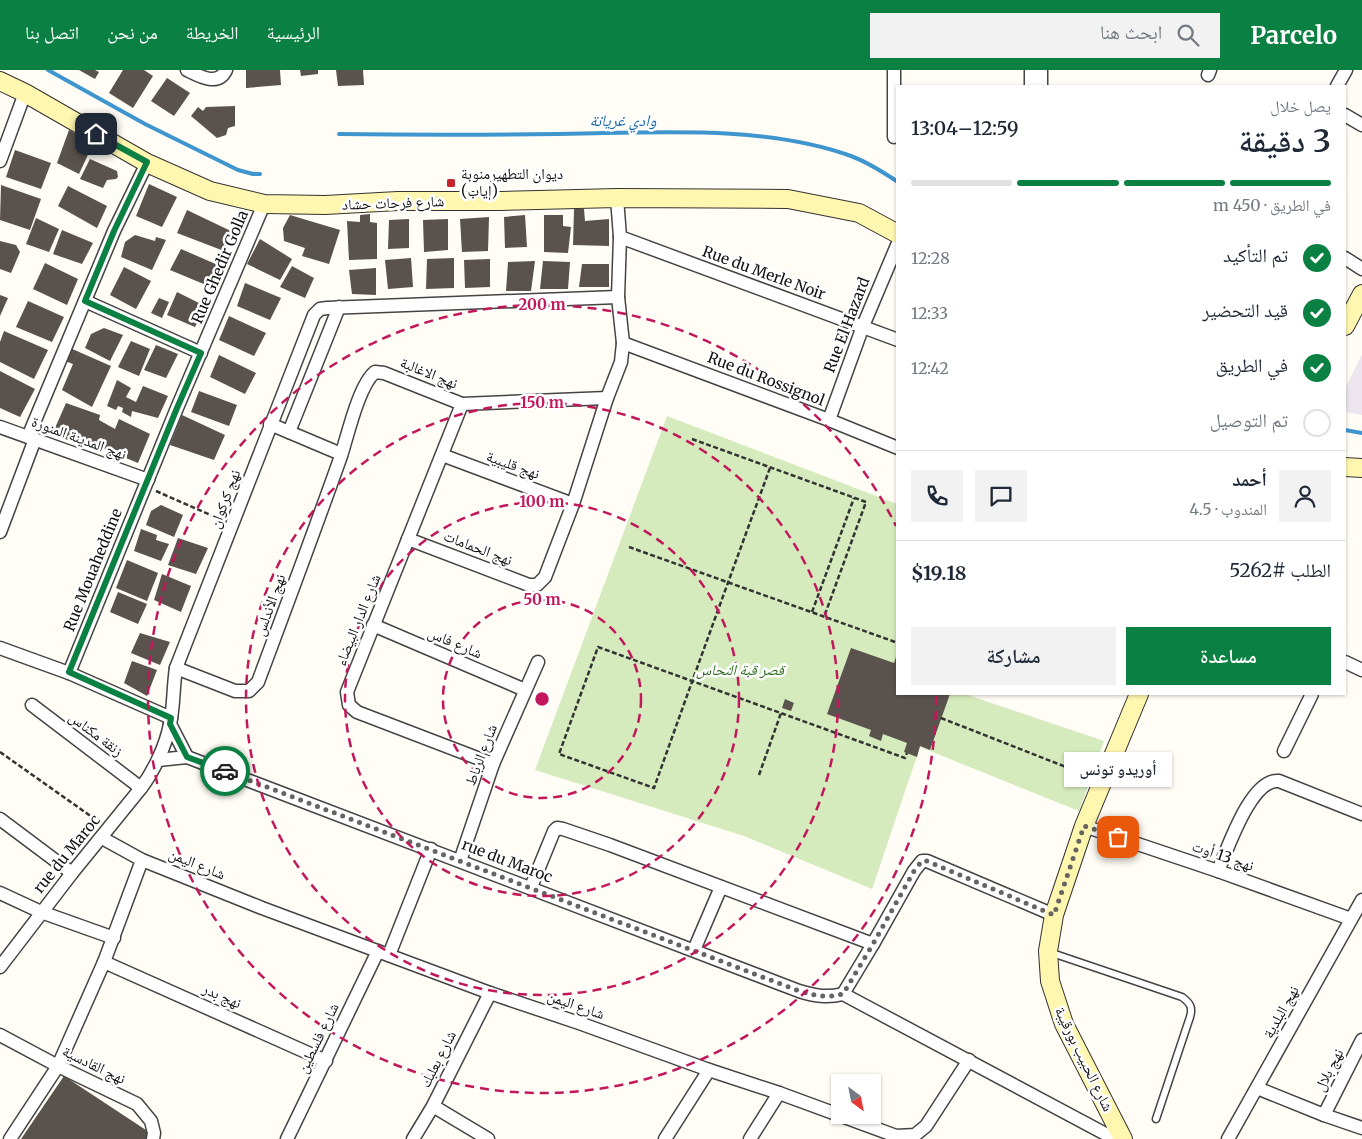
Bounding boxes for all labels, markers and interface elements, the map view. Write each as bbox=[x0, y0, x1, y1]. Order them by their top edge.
search box bbox=[870, 13, 1220, 58]
text: ابحث هنا bbox=[1100, 20, 1162, 44]
text: Parcelo bbox=[1250, 20, 1337, 51]
text: اتصل بنا bbox=[25, 21, 79, 44]
text: من نحن bbox=[107, 21, 158, 44]
text: الخريطة bbox=[186, 21, 239, 44]
text: الرئيسية bbox=[267, 21, 320, 44]
icon: search bbox=[1174, 21, 1202, 49]
text: يصل خلال bbox=[1270, 96, 1331, 116]
water label: وادي غريانة bbox=[589, 110, 657, 133]
pin bbox=[75, 113, 117, 155]
text: 12:59–13:04 bbox=[911, 116, 1019, 140]
icon: home bbox=[82, 120, 110, 148]
text: 3 دقيقة bbox=[1239, 121, 1331, 161]
place label: ديوان التطهيرمنوبة (إياب) bbox=[461, 164, 563, 201]
marker: ديوان التطهيرمنوبة (إياب) bbox=[445, 177, 457, 189]
street label: شارع فرحات حشاد bbox=[341, 191, 445, 215]
text: في الطريق · 450 m bbox=[1213, 195, 1331, 215]
street label: Rue Ghedir Golla bbox=[187, 207, 252, 326]
street label: Rue du Merle Noir bbox=[700, 241, 829, 304]
text: تم التأكيد bbox=[1223, 243, 1288, 267]
icon: check bbox=[1303, 244, 1331, 272]
text: 12:28 bbox=[911, 248, 950, 268]
street label: Rue El Hazard bbox=[820, 274, 873, 375]
text: 200 m bbox=[518, 295, 566, 314]
text: قيد التحضير bbox=[1202, 298, 1288, 322]
icon: check bbox=[1303, 299, 1331, 327]
text: 12:33 bbox=[911, 303, 948, 323]
street label: Rue du Rossignol bbox=[705, 347, 828, 410]
street label: نهج الاغالبة bbox=[397, 352, 461, 394]
text: في الطريق bbox=[1216, 353, 1288, 377]
icon: check bbox=[1303, 354, 1331, 382]
text: 12:42 bbox=[911, 358, 949, 378]
text: 150 m bbox=[520, 393, 564, 412]
text: تم التوصيل bbox=[1210, 408, 1288, 432]
street label: نهج المدينة المنورة bbox=[29, 412, 129, 464]
street label: نهج قليبية bbox=[484, 446, 542, 484]
street label: نهج كركوان bbox=[205, 467, 245, 531]
text: أحمد bbox=[1232, 467, 1267, 491]
button: phone bbox=[911, 470, 963, 522]
button: chat bbox=[975, 470, 1027, 522]
button: person bbox=[1279, 470, 1331, 522]
text: 100 m bbox=[520, 492, 564, 511]
text: المندوب · 4.5 bbox=[1189, 499, 1267, 519]
street label: Rue Mouaheddine bbox=[59, 506, 126, 634]
street label: نهج الحمامات bbox=[441, 526, 515, 570]
text: الطلب #5262 bbox=[1229, 558, 1331, 582]
text: $19.18 bbox=[911, 561, 966, 585]
street label: نهج الأندلس bbox=[250, 571, 290, 639]
street label: شارع الدار البيضاء bbox=[330, 571, 386, 669]
text: 50 m bbox=[523, 590, 561, 609]
street label: شارع فاس bbox=[425, 623, 485, 663]
button: مشاركة bbox=[911, 627, 1116, 685]
button: مساعدة bbox=[1126, 627, 1331, 685]
park label: قصر قبة النحاس bbox=[696, 660, 786, 679]
centre of rings bbox=[533, 690, 551, 708]
street label: زنقة مكناس bbox=[65, 707, 127, 761]
street label: شارع الرباط bbox=[460, 721, 502, 789]
courier bbox=[200, 746, 250, 796]
callout: أوريدو تونس bbox=[1064, 752, 1172, 787]
icon: car bbox=[211, 757, 239, 785]
text: أوريدو تونس bbox=[1079, 759, 1157, 779]
street label: rue du Maroc bbox=[29, 810, 104, 897]
pin bbox=[1097, 816, 1139, 858]
icon: bag bbox=[1104, 823, 1132, 851]
street label: rue du Maroc bbox=[459, 835, 556, 887]
street label: نهج 13 أوت bbox=[1189, 836, 1257, 876]
street label: شارع اليمن bbox=[166, 844, 228, 884]
street label: نهج بدر bbox=[199, 978, 245, 1013]
street label: نهج البلدية bbox=[1258, 982, 1304, 1042]
street label: شارع اليمن bbox=[545, 986, 607, 1024]
street label: شارع فلسطين bbox=[292, 1000, 344, 1076]
street label: شارع الحبيب بورقيبة bbox=[1050, 1003, 1118, 1115]
street label: شارع بعلبك bbox=[415, 1027, 461, 1091]
street label: نهج القادسية bbox=[59, 1041, 129, 1089]
street label: نهج بلال bbox=[1310, 1045, 1348, 1095]
north arrow bbox=[831, 1074, 881, 1124]
map controls bbox=[831, 1074, 881, 1124]

